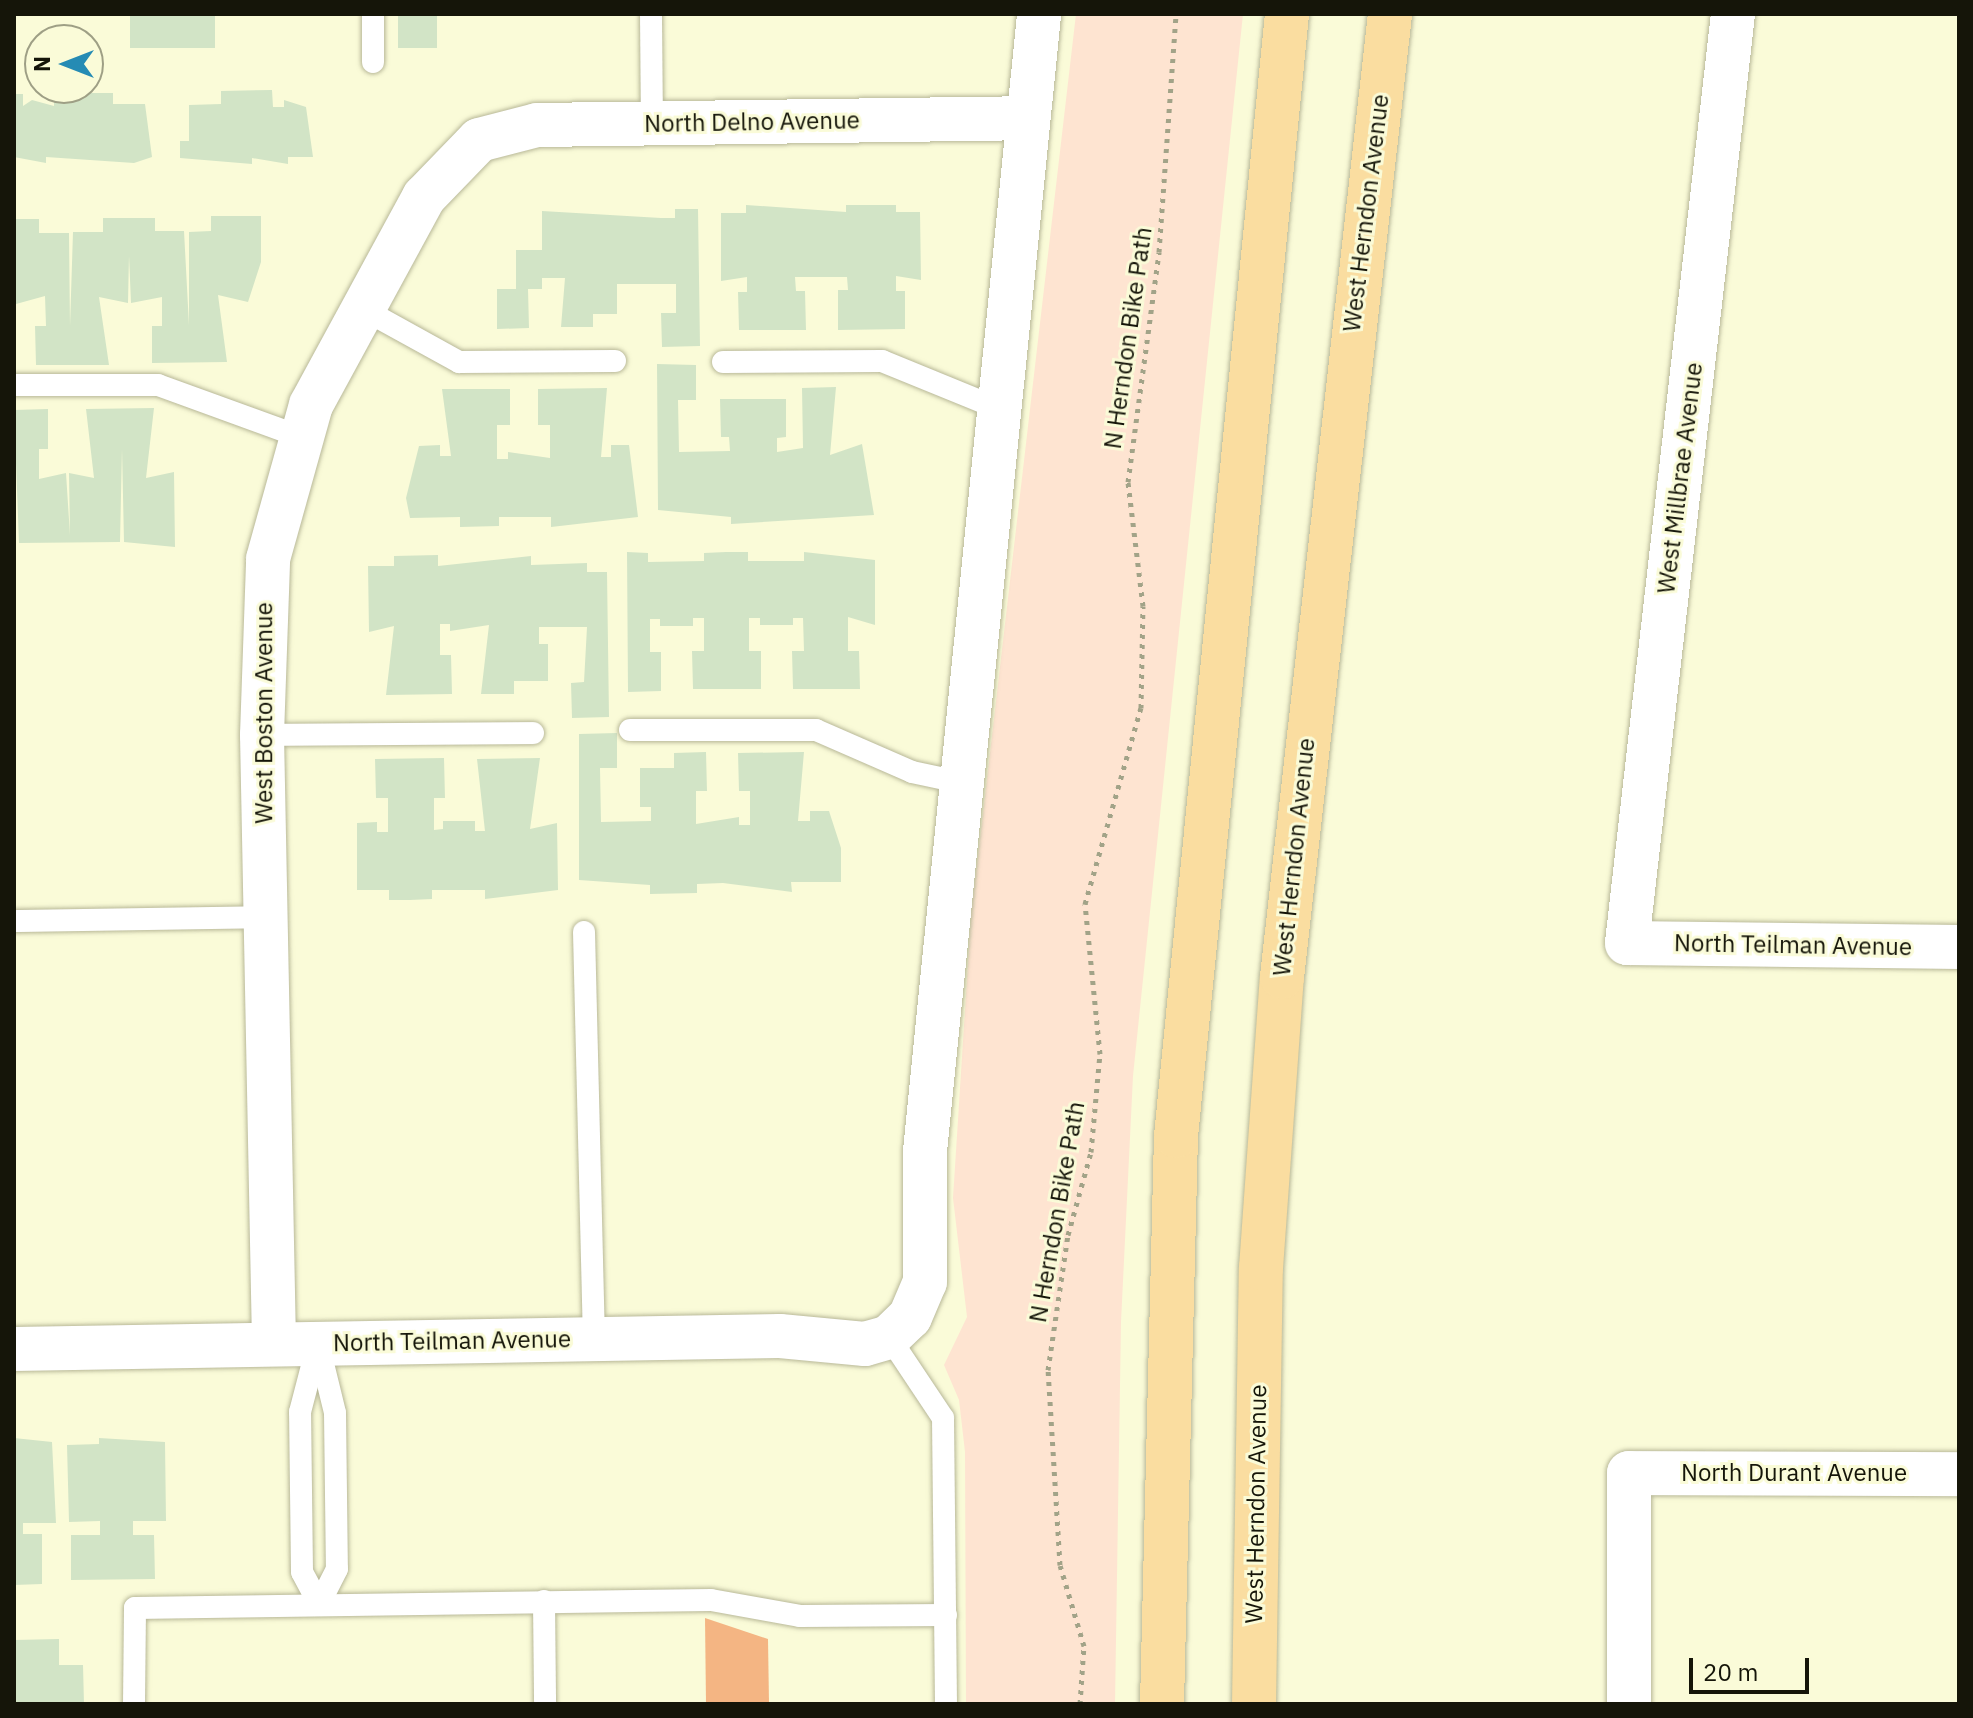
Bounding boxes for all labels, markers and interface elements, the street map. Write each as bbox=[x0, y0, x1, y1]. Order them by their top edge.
north arrow bbox=[24, 24, 104, 104]
text: N bbox=[27, 56, 56, 72]
street label: West Herndon Avenue bbox=[1337, 93, 1395, 333]
street label: North Delno Avenue bbox=[644, 106, 860, 138]
street label: N Herndon Bike Path bbox=[1098, 225, 1158, 451]
street label: West Millbrae Avenue bbox=[1652, 361, 1708, 595]
street label: West Boston Avenue bbox=[250, 602, 278, 824]
street label: West Herndon Avenue bbox=[1267, 737, 1321, 977]
street label: North Teilman Avenue bbox=[1674, 929, 1912, 961]
street label: N Herndon Bike Path bbox=[1023, 1099, 1091, 1325]
street label: North Teilman Avenue bbox=[333, 1325, 571, 1357]
street label: West Herndon Avenue bbox=[1240, 1384, 1272, 1624]
street label: North Durant Avenue bbox=[1681, 1459, 1907, 1487]
scale bar bbox=[1693, 1642, 1813, 1692]
text: 20 m bbox=[1703, 1656, 1758, 1688]

